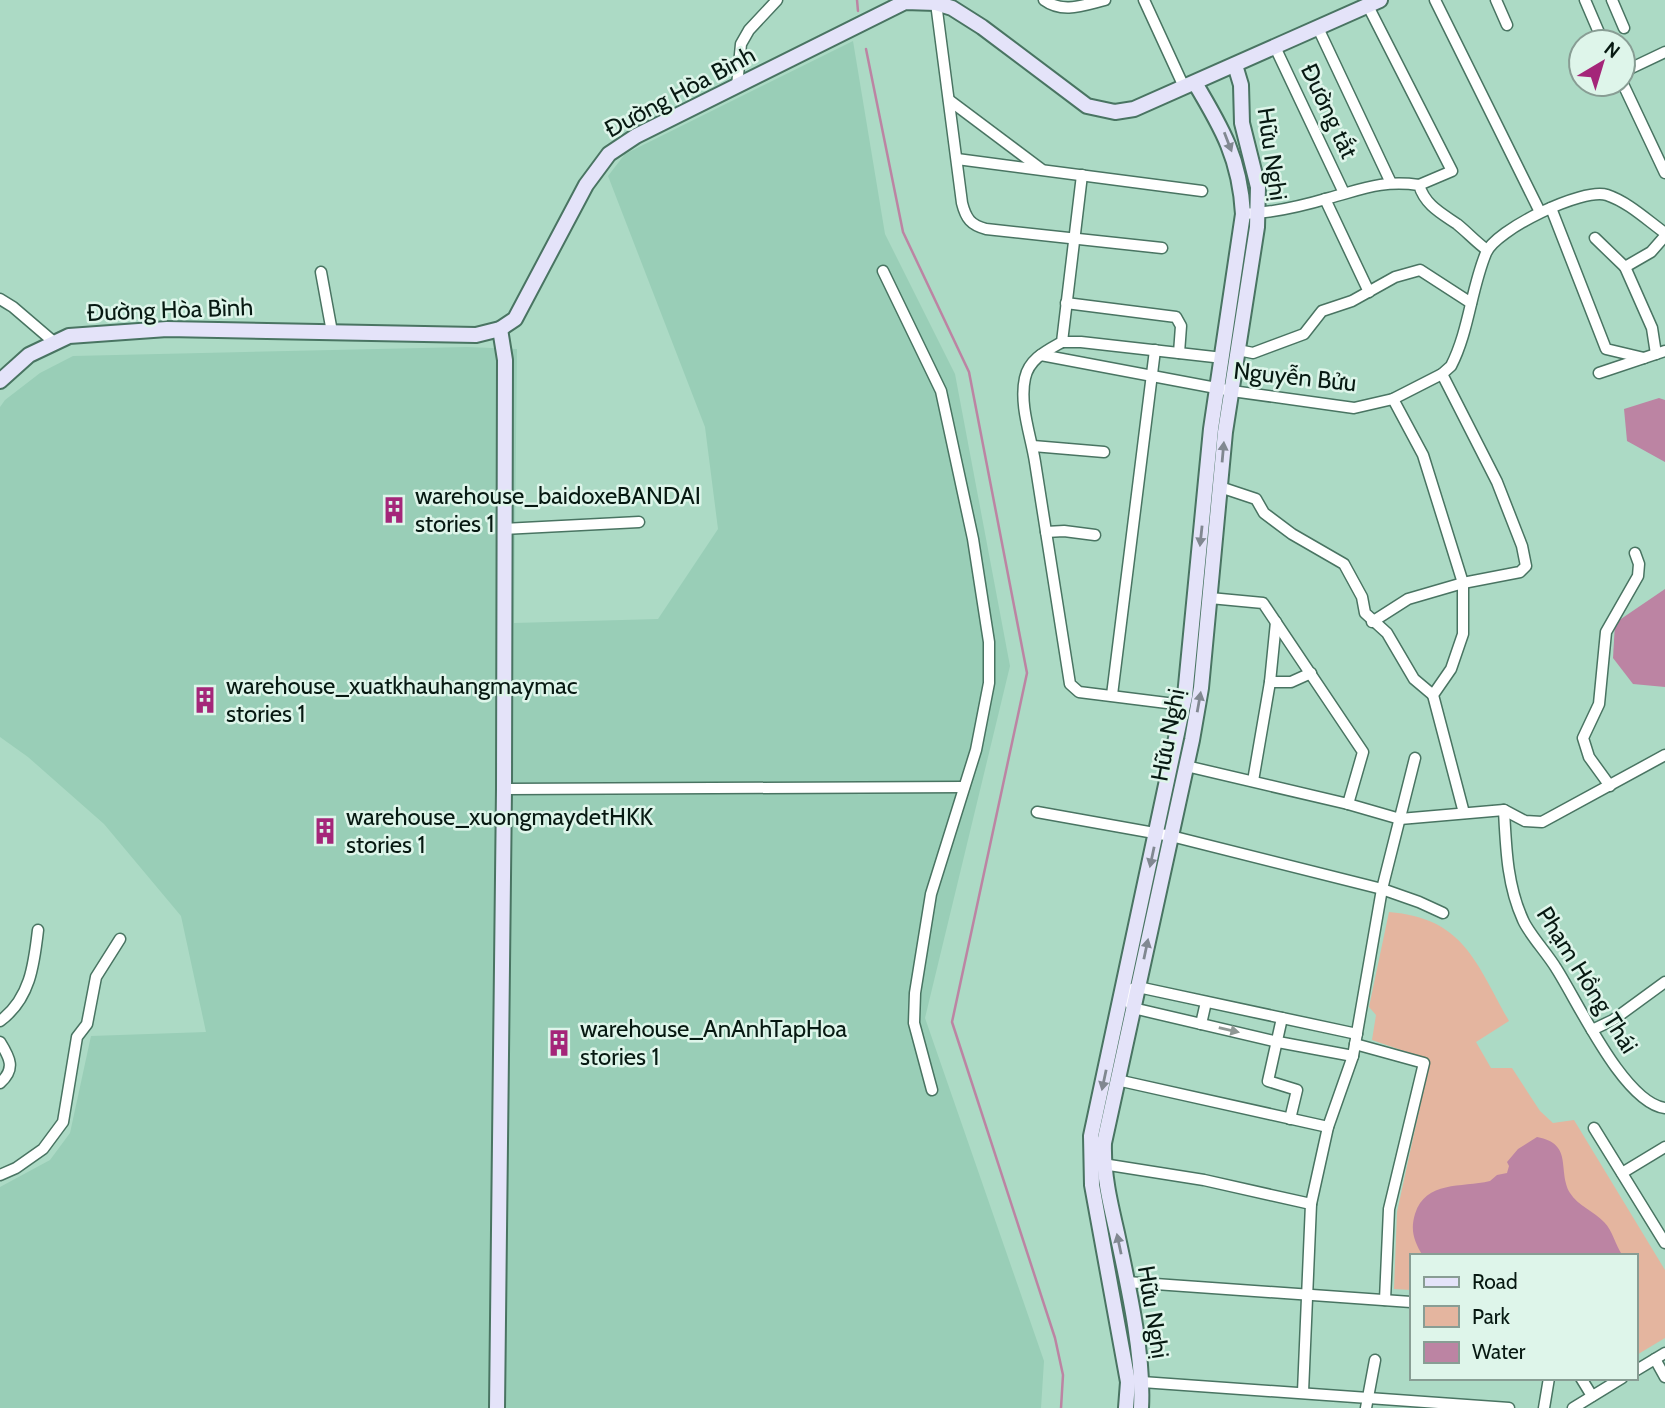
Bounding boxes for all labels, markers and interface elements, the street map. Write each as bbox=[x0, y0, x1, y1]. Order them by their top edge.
north arrow bbox=[1567, 28, 1637, 98]
text: N bbox=[1600, 37, 1625, 63]
street label: Đường Hòa Bình bbox=[599, 40, 760, 143]
street label: Đường tắt bbox=[1295, 59, 1364, 163]
street label: Hữu Nghị bbox=[1252, 105, 1293, 202]
one-way arrow bbox=[1223, 132, 1234, 153]
street label: Đường Hòa Bình bbox=[86, 292, 254, 327]
street label: Nguyễn Bửu bbox=[1232, 356, 1358, 397]
one-way arrow bbox=[1218, 440, 1229, 462]
place label: warehouse_baidoxeBANDAI stories 1 bbox=[415, 481, 701, 538]
building icon: warehouse_baidoxeBANDAI stories 1 bbox=[379, 495, 409, 525]
one-way arrow bbox=[1195, 525, 1206, 547]
place label: warehouse_xuatkhauhangmaymac stories 1 bbox=[226, 671, 578, 728]
building icon: warehouse_xuatkhauhangmaymac stories 1 bbox=[190, 685, 220, 715]
street label: Hữu Nghị bbox=[1144, 686, 1191, 784]
one-way arrow bbox=[1193, 691, 1204, 713]
place label: warehouse_xuongmaydetHKK stories 1 bbox=[346, 802, 653, 859]
building icon: warehouse_xuongmaydetHKK stories 1 bbox=[310, 816, 340, 846]
one-way arrow bbox=[1146, 846, 1157, 868]
street label: Phạm Hồng Thái bbox=[1531, 901, 1644, 1058]
one-way arrow bbox=[1141, 938, 1152, 960]
place label: warehouse_AnAnhTapHoa stories 1 bbox=[580, 1014, 848, 1071]
one-way arrow bbox=[1218, 1025, 1240, 1036]
building icon: warehouse_AnAnhTapHoa stories 1 bbox=[544, 1028, 574, 1058]
one-way arrow bbox=[1098, 1069, 1109, 1091]
one-way arrow bbox=[1113, 1233, 1124, 1255]
legend bbox=[1410, 1254, 1637, 1380]
street label: Hữu Nghị bbox=[1132, 1263, 1175, 1361]
text: Road bbox=[1472, 1269, 1518, 1294]
text: Park bbox=[1472, 1304, 1510, 1329]
text: Water bbox=[1472, 1339, 1526, 1364]

